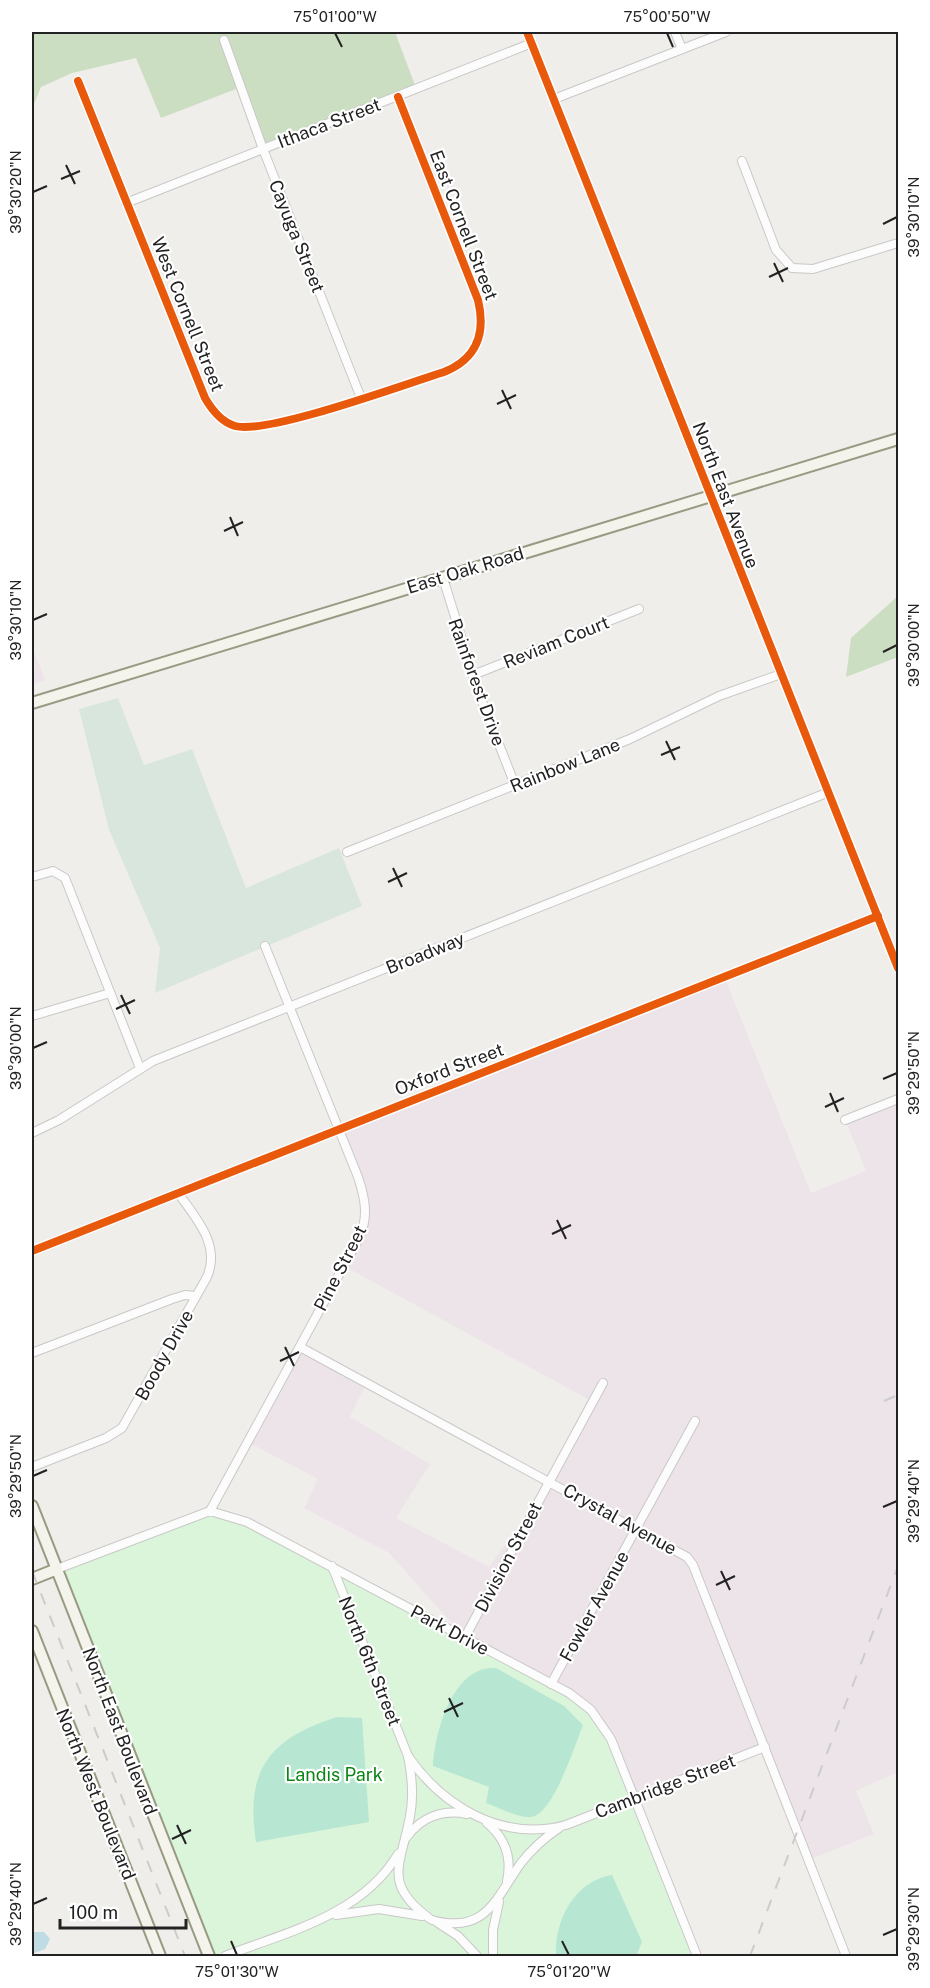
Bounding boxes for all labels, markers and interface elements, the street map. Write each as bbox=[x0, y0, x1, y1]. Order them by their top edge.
text: 75°01'00"W bbox=[293, 8, 377, 25]
text: 75°00'50"W bbox=[623, 8, 711, 25]
street label: Ithaca Street bbox=[274, 94, 384, 152]
street label: East Cornell Street bbox=[426, 147, 502, 303]
text: 39°30'20"N bbox=[7, 150, 24, 234]
street label: Cayuga Street bbox=[265, 177, 329, 295]
text: 39°30'10"N bbox=[905, 177, 922, 257]
street label: West Cornell Street bbox=[147, 234, 229, 394]
street label: North East Avenue bbox=[688, 419, 764, 571]
street label: East Oak Road bbox=[404, 542, 526, 598]
text: 39°30'10"N bbox=[7, 580, 24, 660]
text: 39°30'00"N bbox=[905, 603, 922, 687]
street label: Reviam Court bbox=[500, 611, 612, 673]
street label: Rainforest Drive bbox=[444, 615, 510, 749]
street label: Rainbow Lane bbox=[507, 733, 623, 797]
street label: Broadway bbox=[383, 928, 468, 978]
text: 39°30'00"N bbox=[7, 1006, 24, 1090]
text: 39°29'50"N bbox=[905, 1031, 922, 1115]
street label: Oxford Street bbox=[392, 1039, 506, 1099]
street label: Pine Street bbox=[309, 1222, 371, 1314]
street label: Boody Drive bbox=[131, 1306, 197, 1404]
text: 39°29'50"N bbox=[7, 1434, 24, 1518]
text: 39°29'40"N bbox=[905, 1459, 922, 1543]
street label: Crystal Avenue bbox=[560, 1479, 680, 1559]
street label: Division Street bbox=[470, 1498, 546, 1616]
street label: Fowler Avenue bbox=[555, 1547, 633, 1665]
street label: North 6th Street bbox=[334, 1593, 406, 1729]
street label: Park Drive bbox=[407, 1601, 493, 1659]
street label: North East Boulevard bbox=[78, 1644, 162, 1818]
street label: North West Boulevard bbox=[52, 1705, 140, 1883]
street label: Cambridge Street bbox=[592, 1750, 738, 1822]
park label: Landis Park bbox=[285, 1764, 383, 1785]
text: 39°29'40"N bbox=[7, 1862, 24, 1946]
text: 39°29'30"N bbox=[905, 1887, 922, 1971]
scale bar bbox=[60, 1892, 186, 1930]
text: 100 m bbox=[69, 1902, 118, 1923]
text: 75°01'30"W bbox=[195, 1963, 279, 1980]
text: 75°01'20"W bbox=[527, 1963, 611, 1980]

